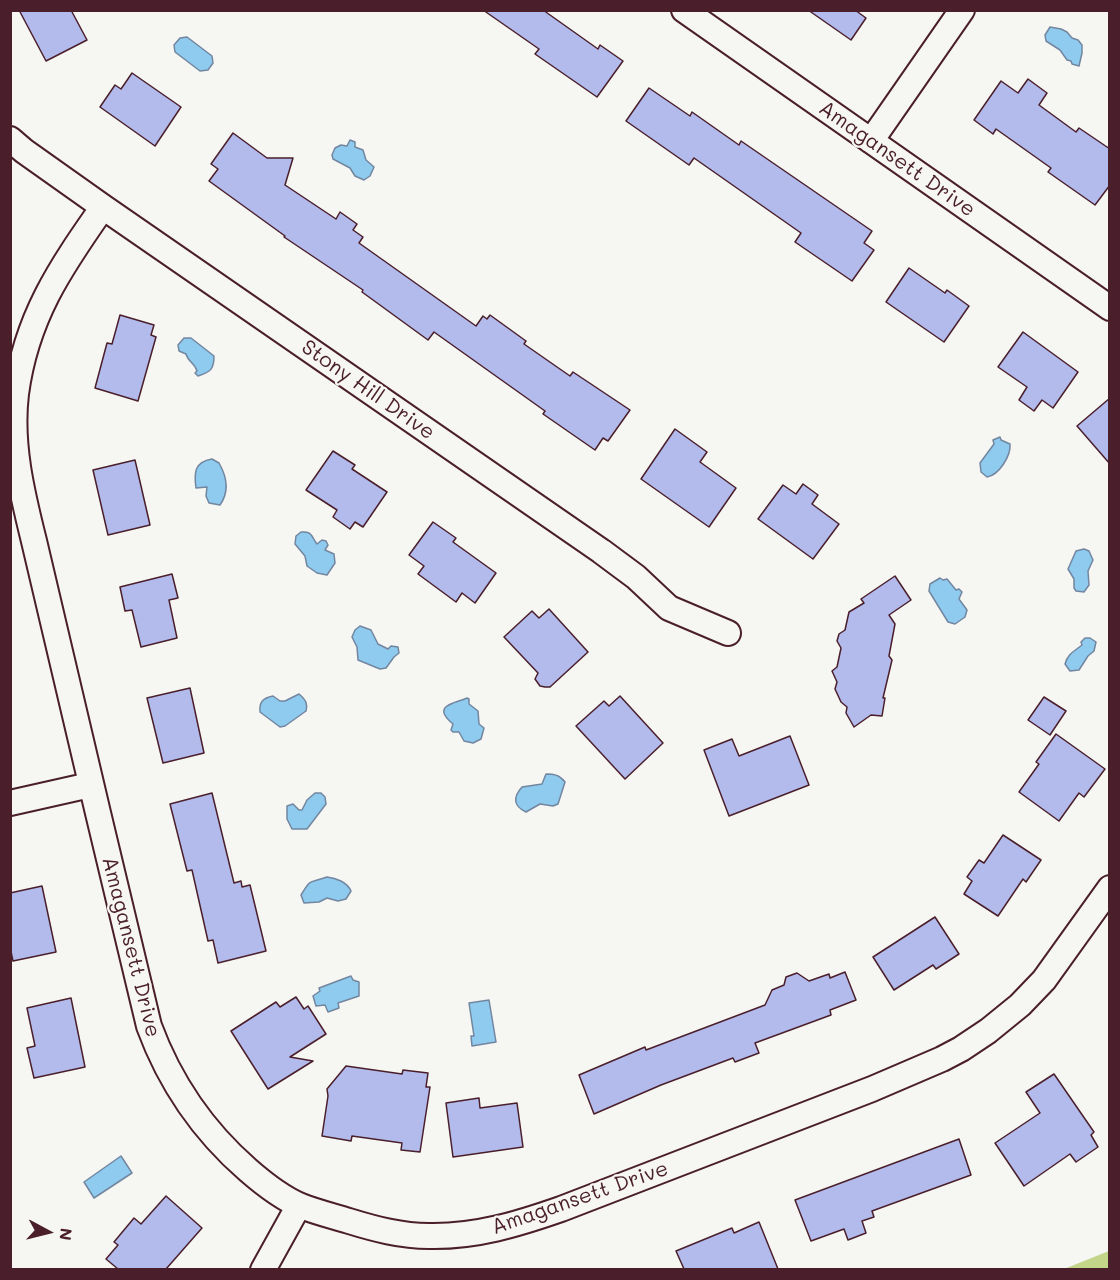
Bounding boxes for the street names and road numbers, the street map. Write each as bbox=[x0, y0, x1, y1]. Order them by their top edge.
street label: Amagansett Drive bbox=[814, 96, 980, 222]
street label: Stony Hill Drive bbox=[296, 335, 440, 445]
street label: Amagansett Drive bbox=[96, 854, 166, 1040]
street label: Amagansett Drive bbox=[488, 1156, 672, 1240]

